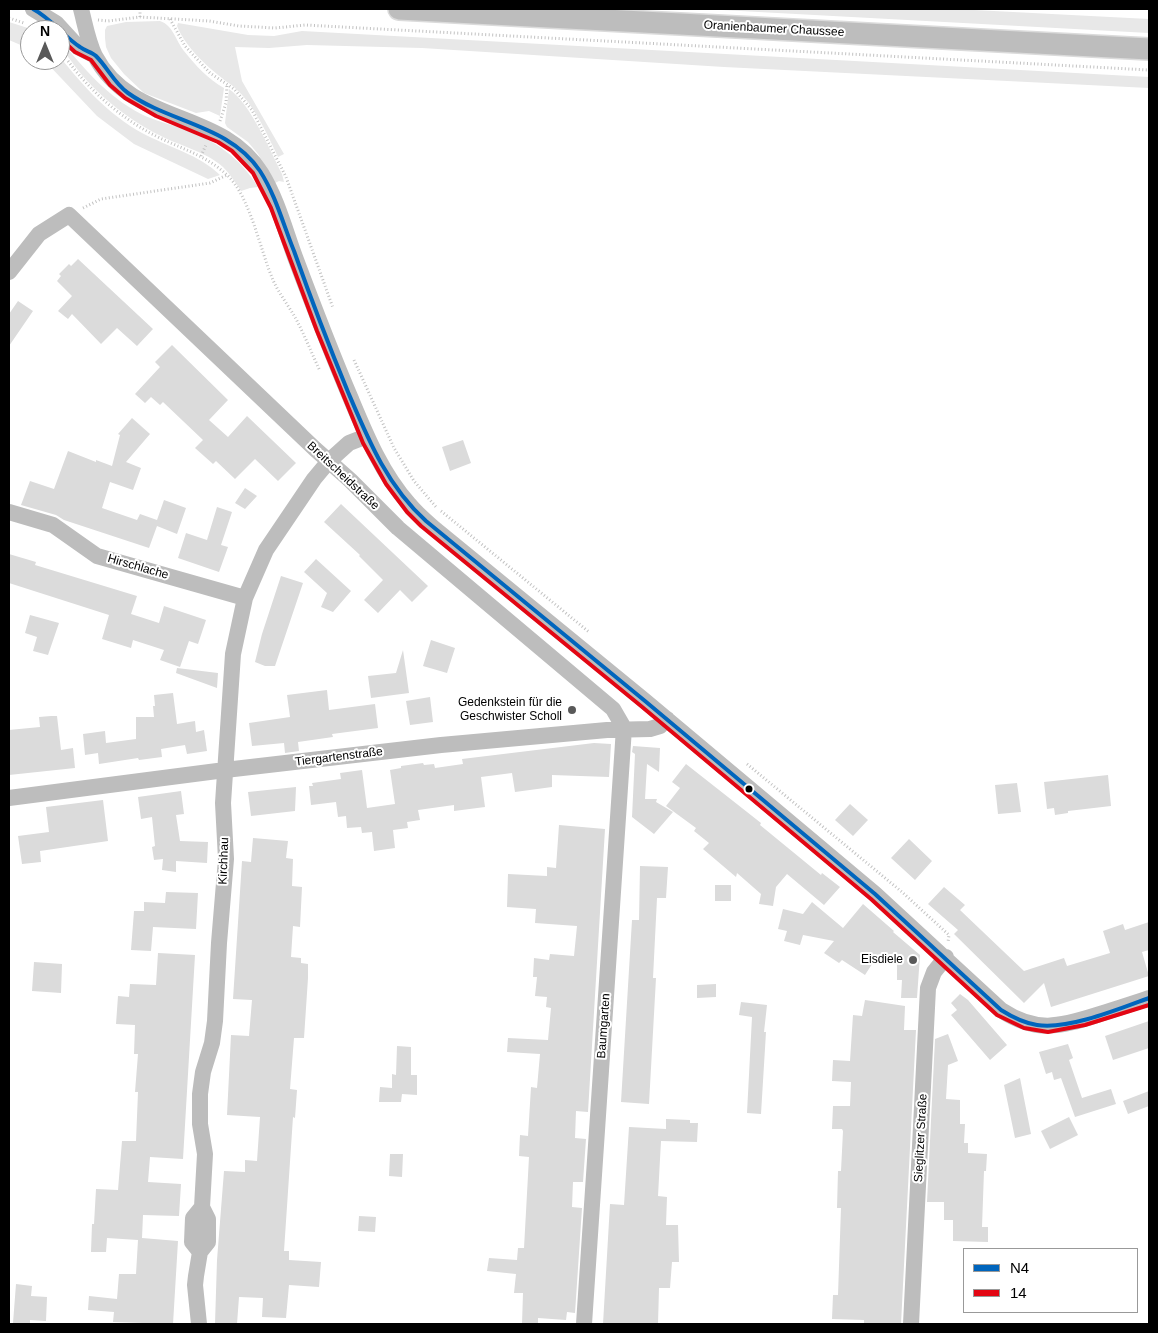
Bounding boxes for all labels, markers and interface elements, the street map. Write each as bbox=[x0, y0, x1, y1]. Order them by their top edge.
street label: Oranienbaumer Chaussee bbox=[703, 18, 845, 40]
north arrow bbox=[20, 20, 70, 70]
text: N bbox=[40, 23, 50, 39]
street label: Breitscheidstraße bbox=[304, 439, 382, 513]
street label: Hirschlache bbox=[106, 551, 170, 583]
place label: Gedenkstein für die Geschwister Scholl bbox=[458, 696, 562, 724]
marker: Gedenkstein für die Geschwister Scholl bbox=[566, 704, 578, 716]
street label: Tiergartenstraße bbox=[294, 744, 384, 770]
unlabelled marker bbox=[744, 784, 754, 794]
street label: Kirchhau bbox=[216, 837, 232, 885]
place label: Eisdiele bbox=[861, 953, 903, 967]
marker: Eisdiele bbox=[907, 954, 919, 966]
street label: Baumgarten bbox=[595, 993, 613, 1059]
street label: Sieglitzer Straße bbox=[911, 1093, 931, 1183]
legend bbox=[963, 1248, 1138, 1313]
text: N4 bbox=[1010, 1259, 1029, 1276]
text: 14 bbox=[1010, 1284, 1027, 1301]

